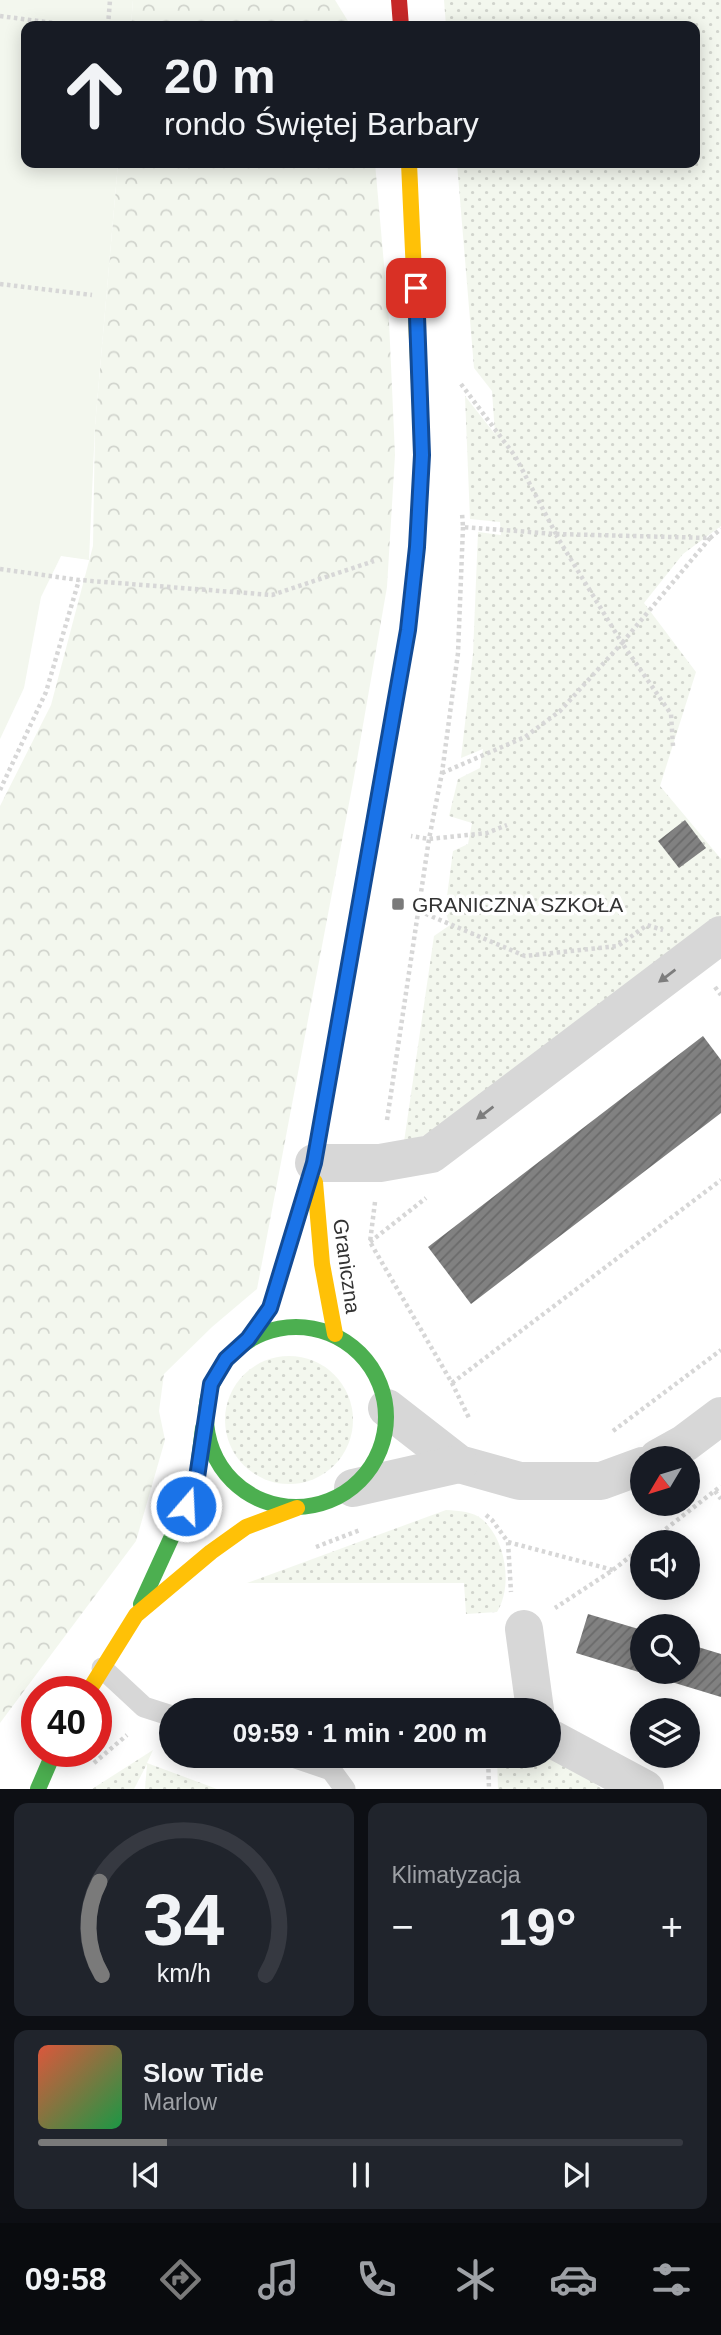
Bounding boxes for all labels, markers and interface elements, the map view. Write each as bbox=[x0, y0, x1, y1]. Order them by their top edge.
icon: ahead bbox=[49, 49, 140, 140]
text: 20 m bbox=[164, 49, 276, 103]
text: rondo Świętej Barbary bbox=[164, 106, 479, 142]
pin bbox=[386, 258, 446, 318]
icon: arrive bbox=[397, 269, 435, 307]
place label: GRANICZNA SZKOŁA bbox=[412, 893, 623, 916]
marker: GRANICZNA SZKOŁA bbox=[390, 896, 406, 912]
one-way arrow bbox=[658, 968, 676, 983]
one-way arrow bbox=[476, 1105, 494, 1119]
street label: Graniczna bbox=[329, 1217, 365, 1315]
north arrow bbox=[630, 1446, 700, 1516]
map controls bbox=[630, 1446, 700, 1768]
position arrow bbox=[149, 1469, 223, 1543]
button: sound bbox=[630, 1530, 700, 1600]
button: search bbox=[630, 1614, 700, 1684]
speed limit sign: 40 bbox=[21, 1676, 112, 1767]
button: layers bbox=[630, 1698, 700, 1768]
text: 09:59 · 1 min · 200 m bbox=[233, 1718, 487, 1748]
text: Klimatyzacja bbox=[392, 1862, 521, 1888]
text: 34 bbox=[143, 1880, 225, 1961]
text: 19° bbox=[498, 1898, 577, 1956]
text: − bbox=[392, 1906, 414, 1948]
text: + bbox=[661, 1906, 683, 1948]
text: km/h bbox=[157, 1959, 211, 1987]
text: Slow Tide bbox=[143, 2058, 264, 2088]
text: Marlow bbox=[143, 2089, 217, 2115]
icon: previous bbox=[127, 2156, 165, 2194]
icon: pause bbox=[342, 2156, 380, 2194]
icon: next bbox=[557, 2156, 595, 2194]
icon: directions bbox=[156, 2255, 205, 2304]
icon: music bbox=[254, 2255, 303, 2304]
icon: phone bbox=[352, 2255, 401, 2304]
icon: climate bbox=[451, 2255, 500, 2304]
icon: car bbox=[549, 2255, 598, 2304]
icon: filters bbox=[647, 2255, 696, 2304]
text: 09:58 bbox=[25, 2261, 106, 2297]

